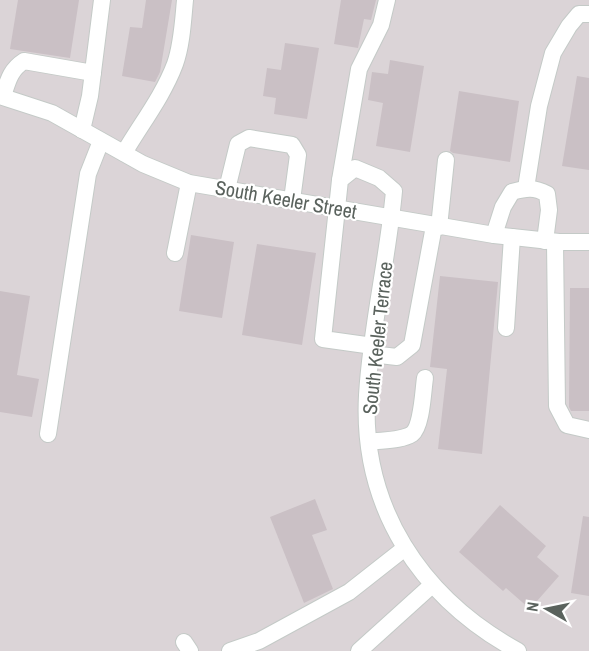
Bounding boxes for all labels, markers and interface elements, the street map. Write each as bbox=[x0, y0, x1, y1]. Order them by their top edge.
street label: South Keeler Street bbox=[213, 173, 359, 225]
street label: South Keeler Terrace bbox=[356, 260, 398, 416]
north arrow bbox=[517, 579, 577, 639]
text: N bbox=[521, 600, 544, 613]

